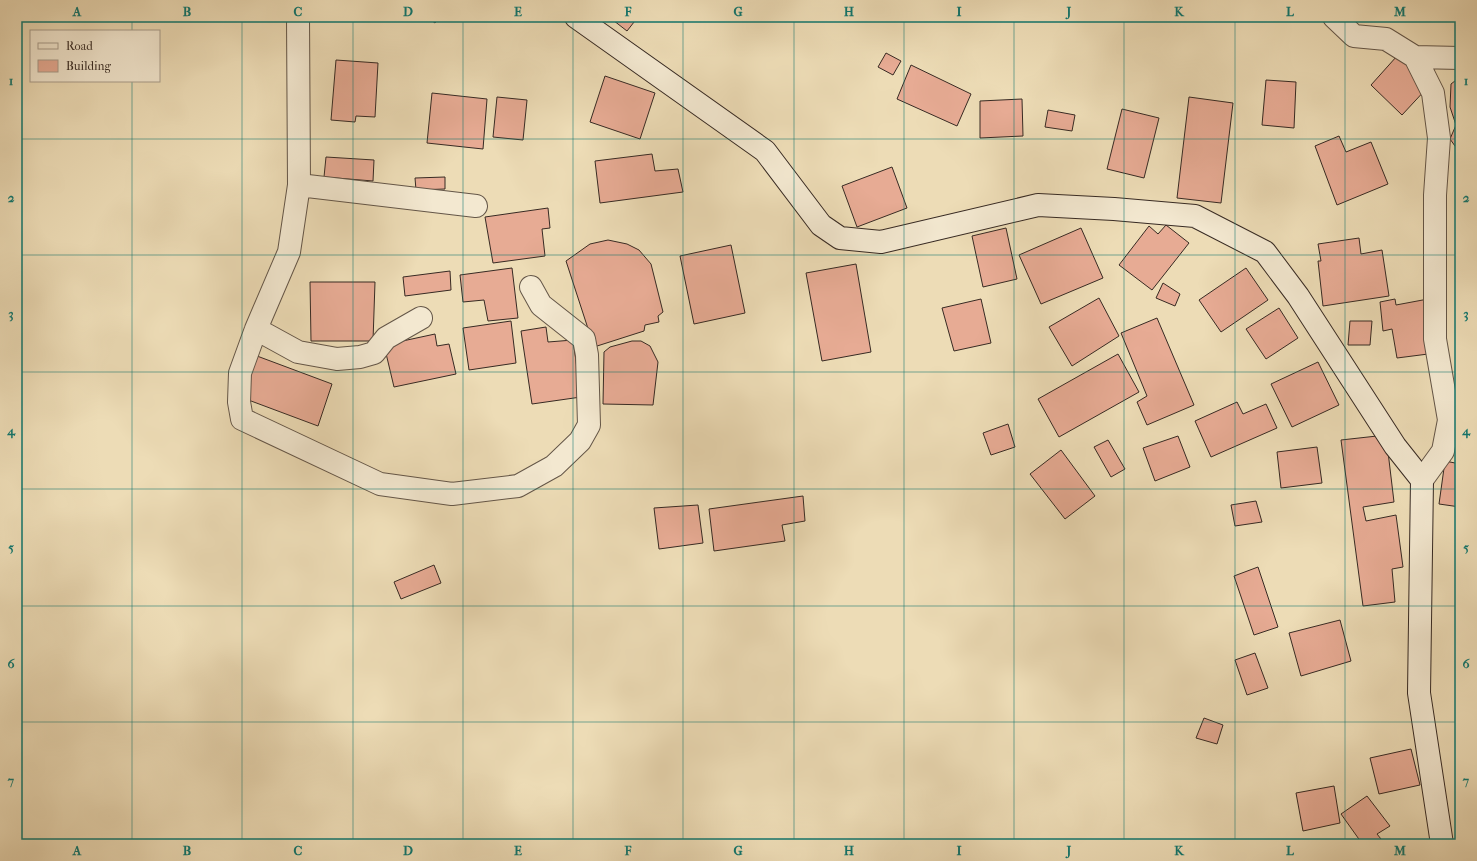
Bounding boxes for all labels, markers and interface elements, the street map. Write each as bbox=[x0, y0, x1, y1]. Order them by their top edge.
text: A bbox=[72, 4, 82, 19]
text: B bbox=[183, 4, 192, 19]
text: C bbox=[294, 4, 303, 19]
text: D bbox=[403, 4, 413, 19]
text: E bbox=[514, 4, 522, 19]
text: F bbox=[624, 4, 632, 19]
text: G bbox=[733, 4, 743, 19]
text: H bbox=[844, 4, 855, 19]
text: I bbox=[956, 4, 962, 19]
text: J bbox=[1065, 4, 1072, 20]
text: K bbox=[1174, 4, 1185, 19]
text: L bbox=[1286, 4, 1295, 19]
text: M bbox=[1393, 4, 1406, 19]
legend bbox=[30, 30, 160, 82]
text: Road bbox=[66, 39, 93, 53]
text: Building bbox=[66, 59, 111, 73]
text: 1 bbox=[9, 73, 14, 88]
text: 1 bbox=[1464, 73, 1469, 88]
text: 2 bbox=[8, 190, 15, 205]
text: 2 bbox=[1463, 190, 1470, 205]
text: 3 bbox=[8, 306, 14, 322]
text: 3 bbox=[1463, 306, 1469, 322]
text: 4 bbox=[6, 423, 16, 439]
text: 4 bbox=[1461, 423, 1471, 439]
text: 5 bbox=[8, 540, 14, 555]
text: 5 bbox=[1463, 540, 1469, 555]
text: 6 bbox=[7, 656, 15, 671]
text: 6 bbox=[1462, 656, 1470, 671]
text: 7 bbox=[7, 773, 15, 788]
text: 7 bbox=[1462, 773, 1470, 788]
text: A bbox=[72, 843, 82, 858]
text: B bbox=[183, 843, 192, 858]
text: C bbox=[294, 843, 303, 858]
text: D bbox=[403, 843, 413, 858]
text: E bbox=[514, 843, 522, 858]
text: F bbox=[624, 843, 632, 858]
text: G bbox=[733, 843, 743, 858]
text: H bbox=[844, 843, 855, 858]
text: I bbox=[956, 843, 962, 858]
text: J bbox=[1065, 843, 1072, 859]
text: K bbox=[1174, 843, 1185, 858]
text: L bbox=[1286, 843, 1295, 858]
text: M bbox=[1393, 843, 1406, 858]

